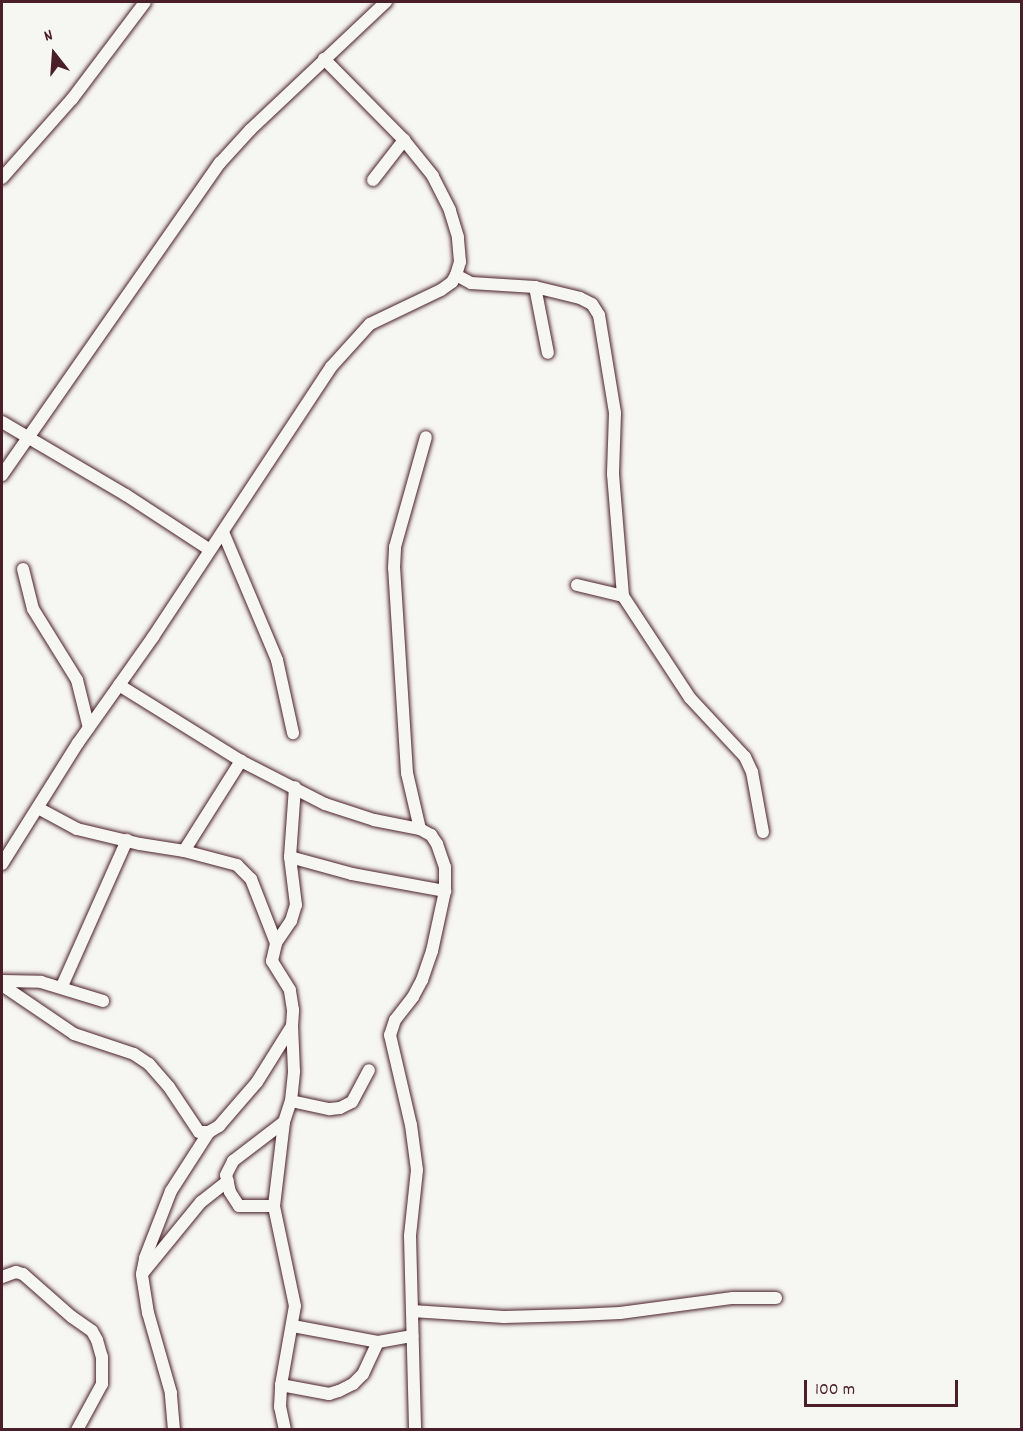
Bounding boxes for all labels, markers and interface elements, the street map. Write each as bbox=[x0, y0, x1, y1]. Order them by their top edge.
north arrow bbox=[24, 24, 84, 84]
text: N bbox=[41, 24, 56, 48]
scale bar bbox=[807, 1368, 962, 1406]
text: 100 m bbox=[815, 1378, 855, 1403]

